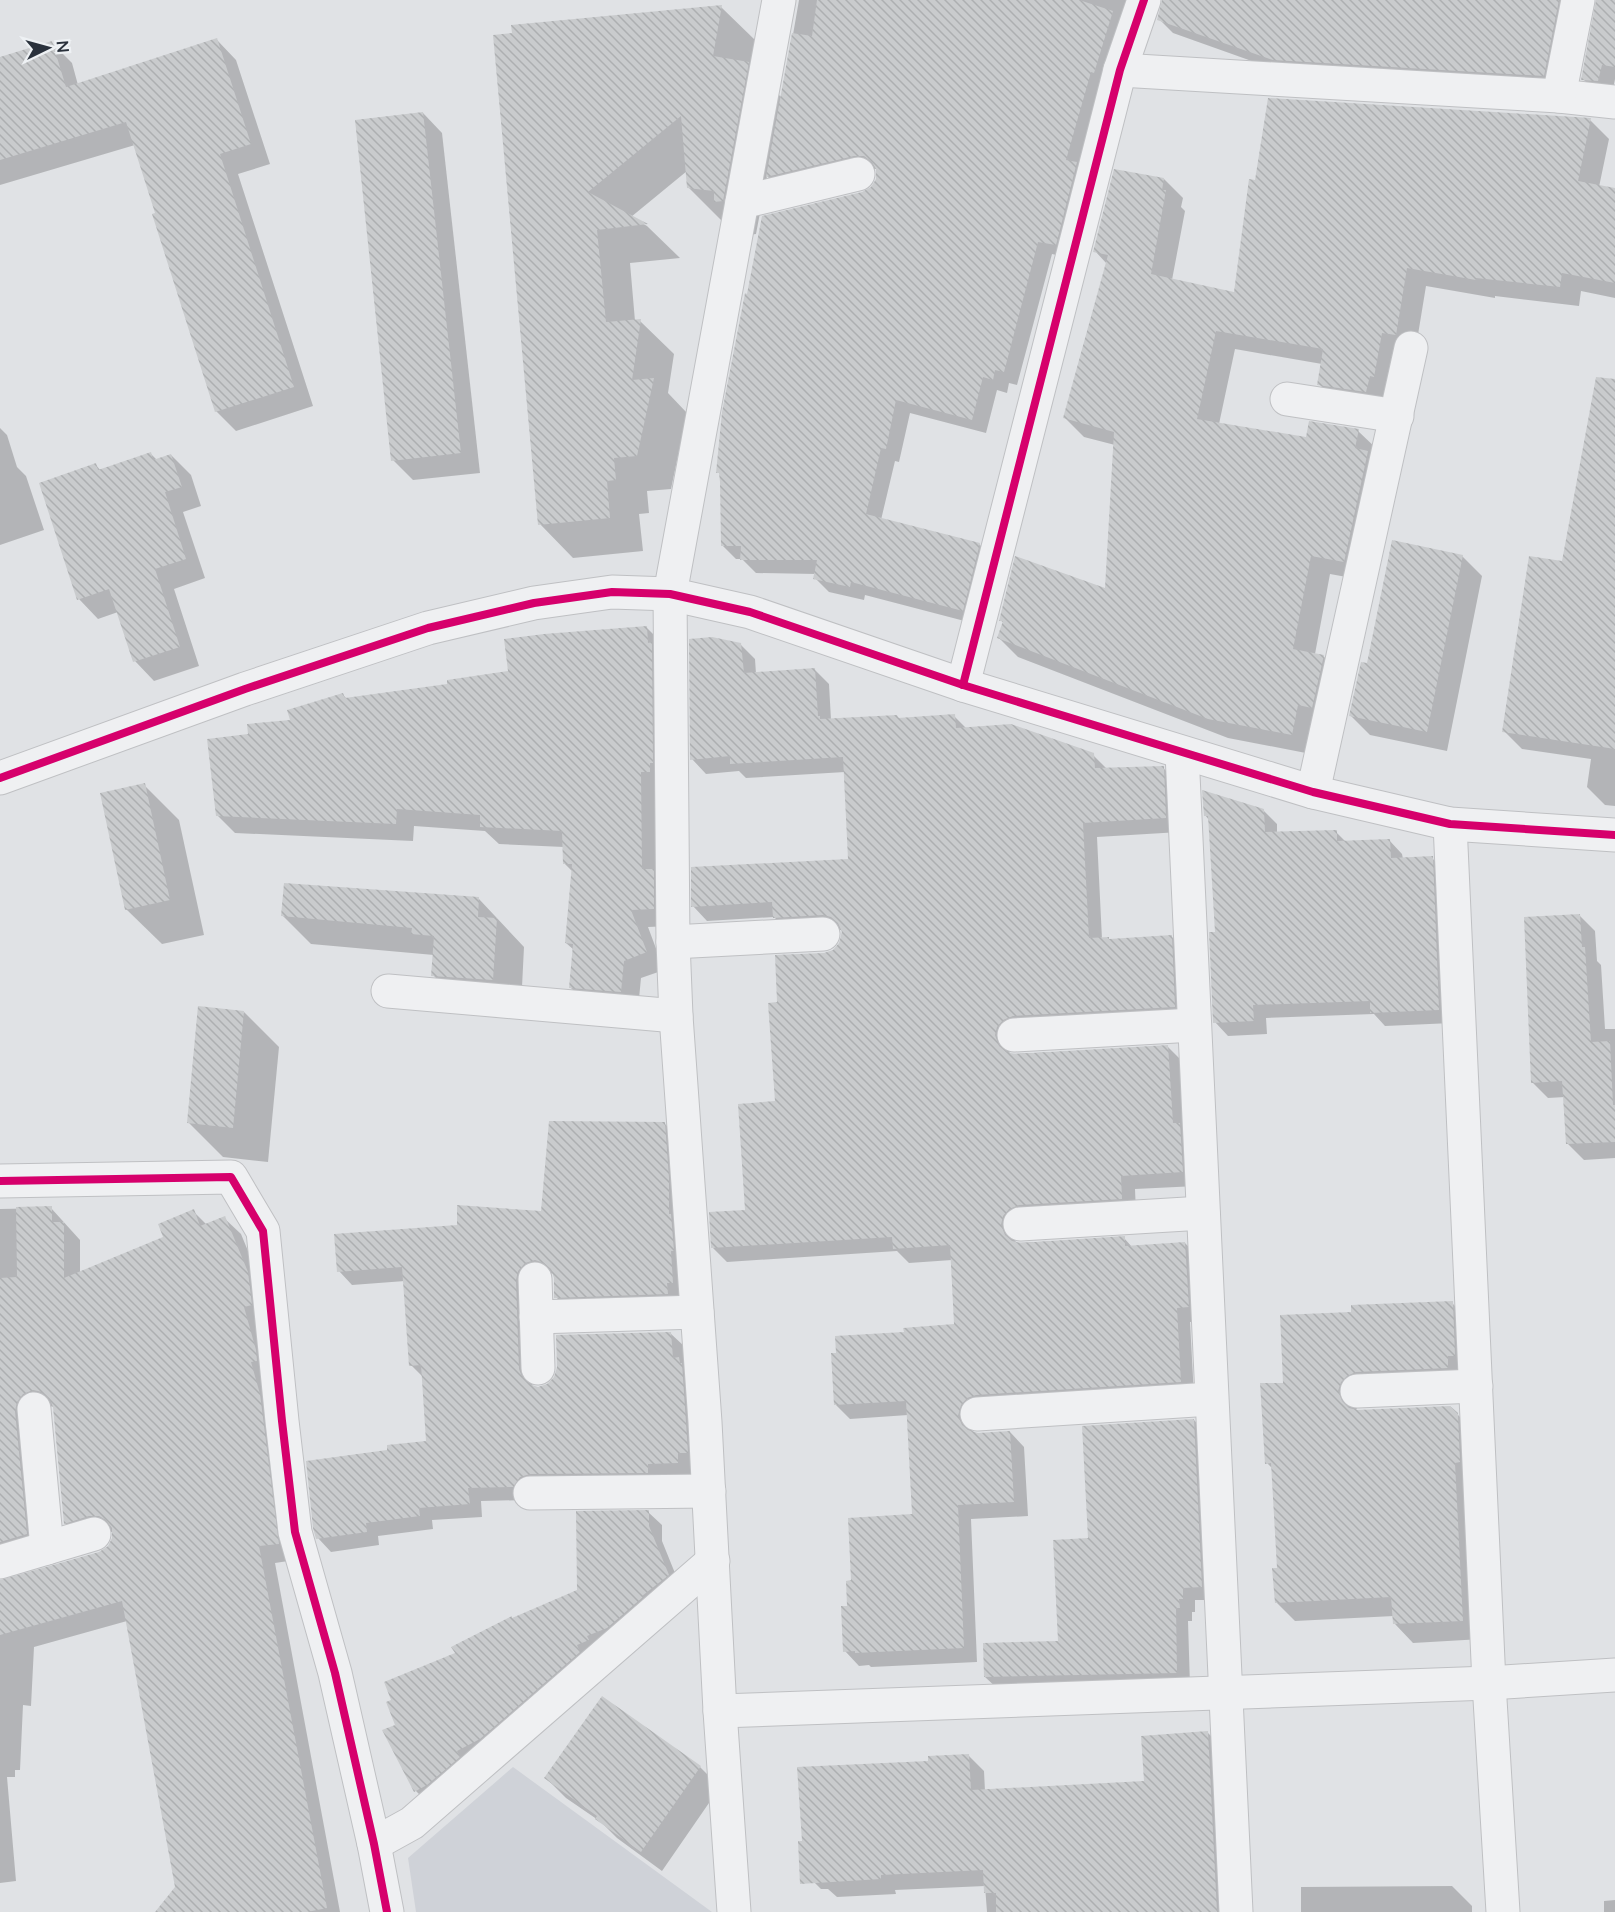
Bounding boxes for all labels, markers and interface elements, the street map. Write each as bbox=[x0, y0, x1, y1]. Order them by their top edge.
north arrow bbox=[18, 18, 78, 78]
text: N bbox=[53, 40, 73, 54]

